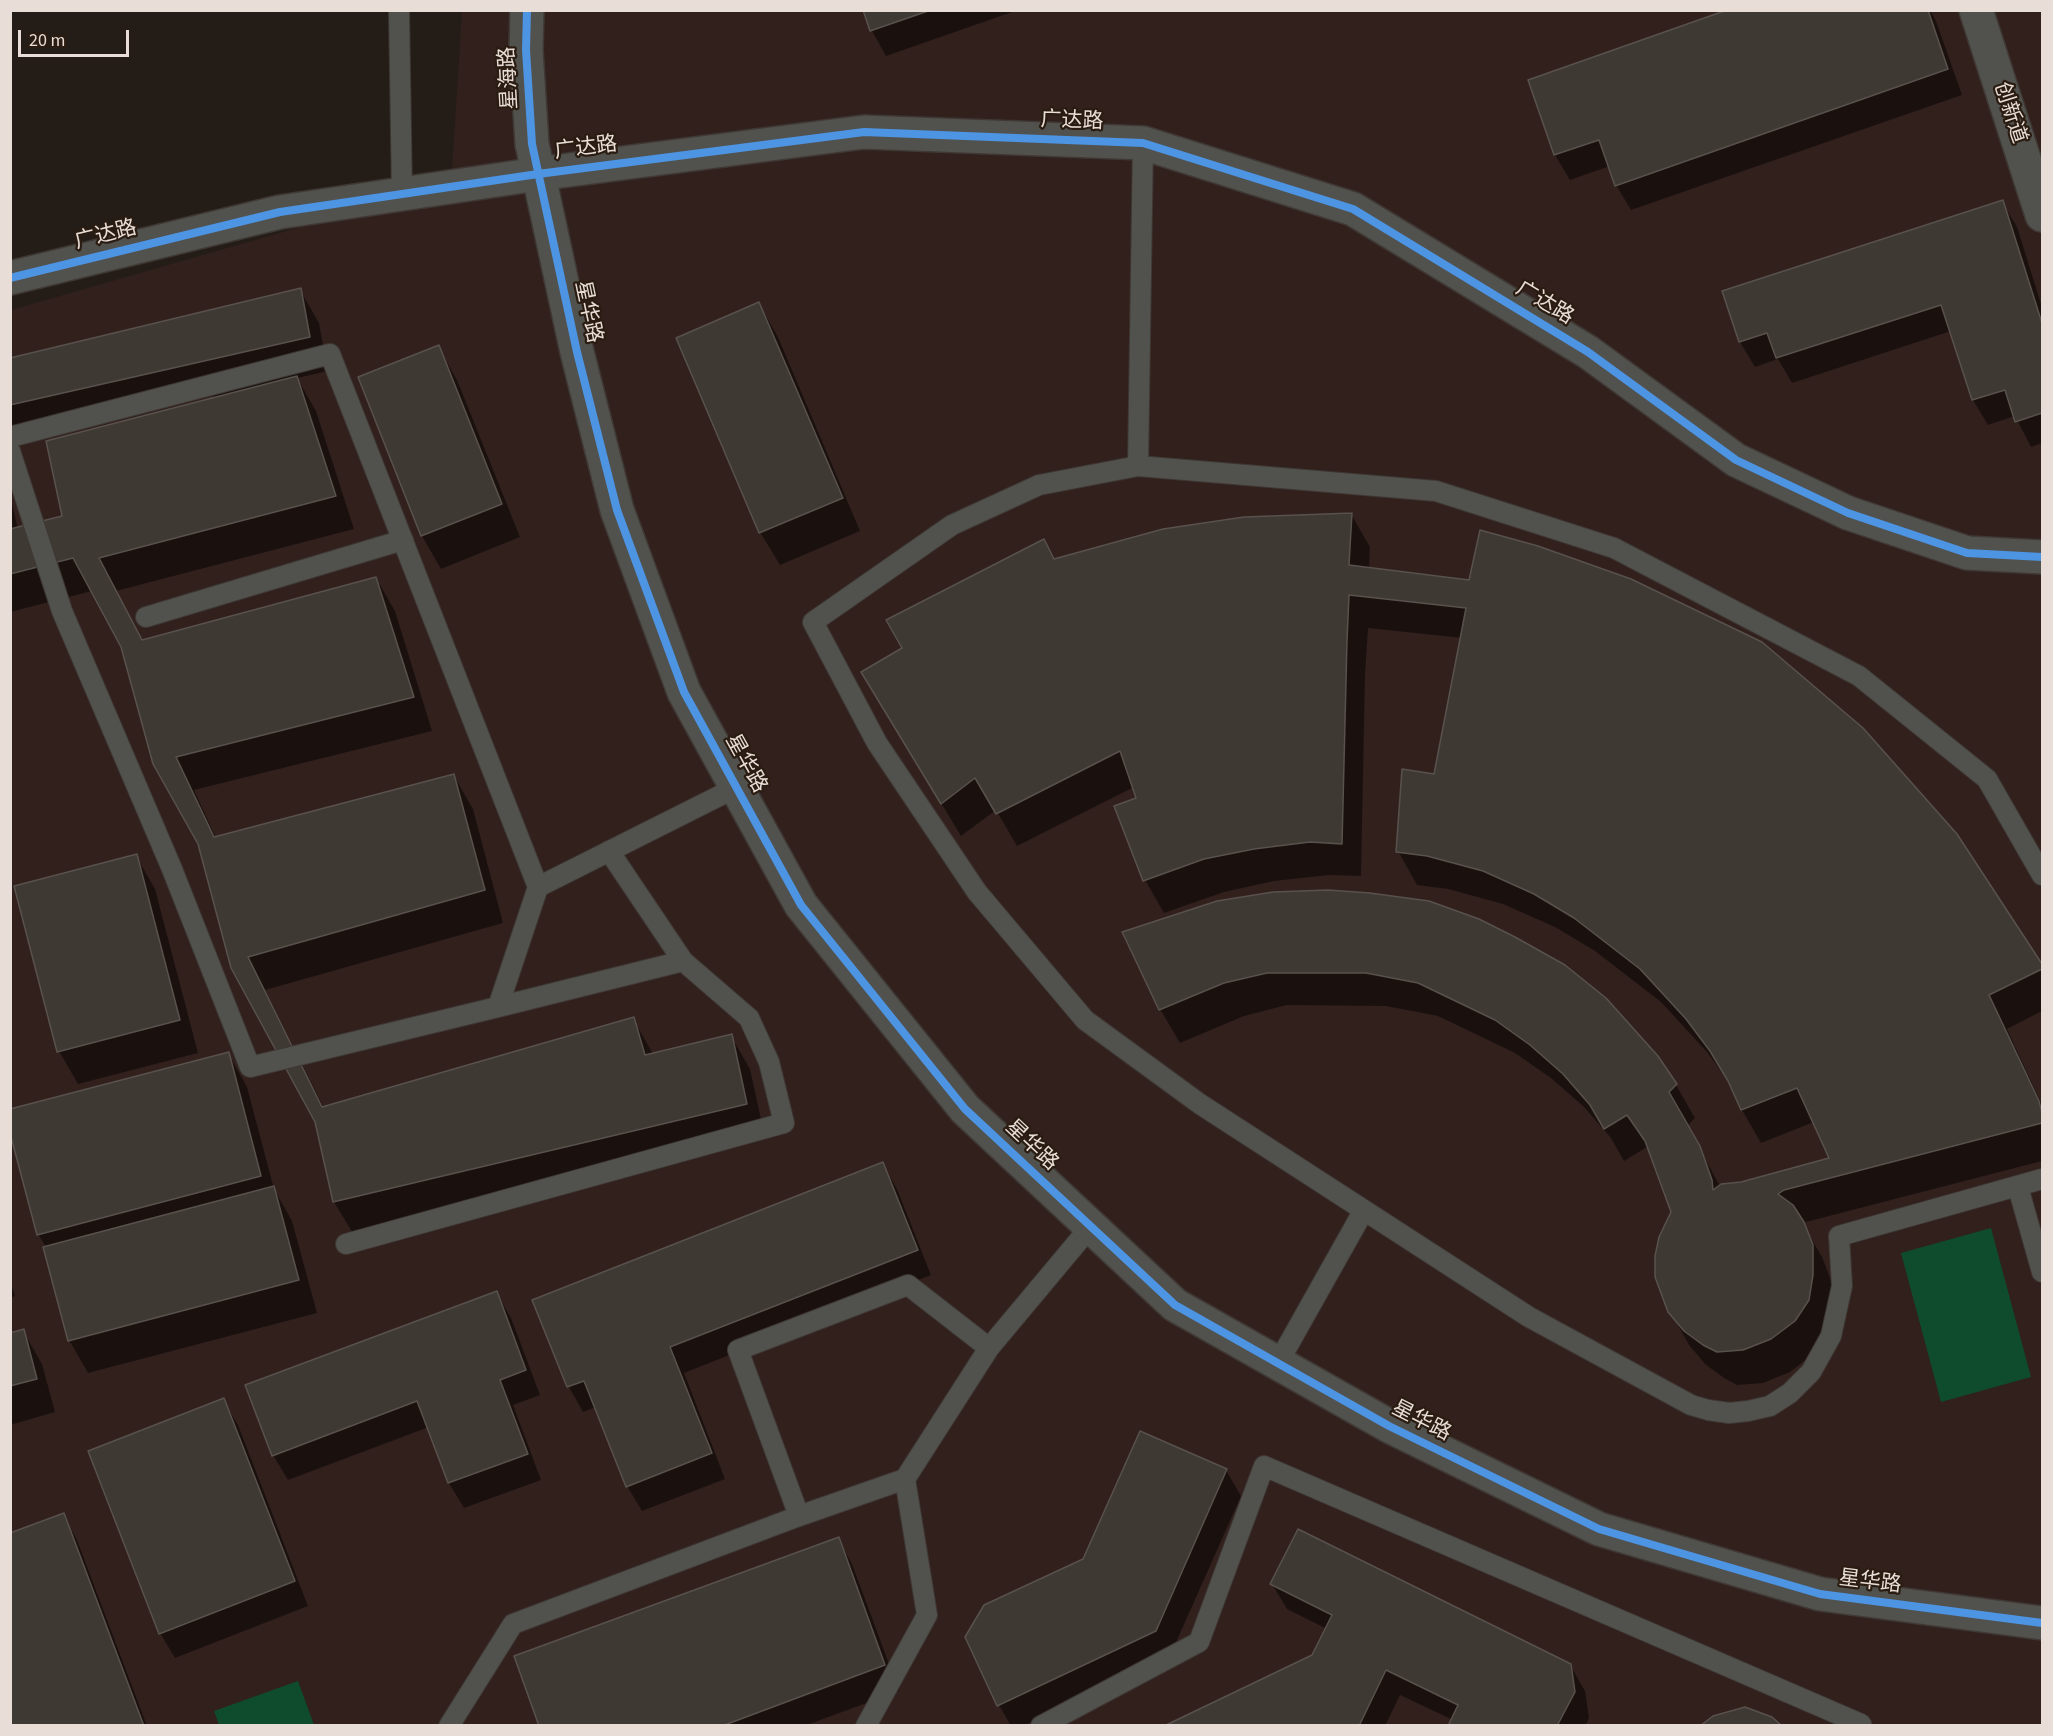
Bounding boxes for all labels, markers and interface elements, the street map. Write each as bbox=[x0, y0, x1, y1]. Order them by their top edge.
scale bar bbox=[21, 18, 132, 56]
text: 20 m bbox=[29, 28, 65, 53]
street label: 星海路 bbox=[496, 46, 524, 110]
street label: 创新道 bbox=[1987, 79, 2031, 147]
street label: 广达路 bbox=[1040, 108, 1104, 136]
street label: 广达路 bbox=[553, 133, 619, 165]
street label: 广达路 bbox=[72, 216, 140, 256]
street label: 广达路 bbox=[1511, 277, 1577, 331]
street label: 星华路 bbox=[568, 279, 606, 345]
street label: 星华路 bbox=[719, 730, 771, 798]
street label: 星华路 bbox=[999, 1115, 1063, 1177]
street label: 星华路 bbox=[1387, 1396, 1455, 1448]
street label: 星华路 bbox=[1837, 1567, 1903, 1599]

